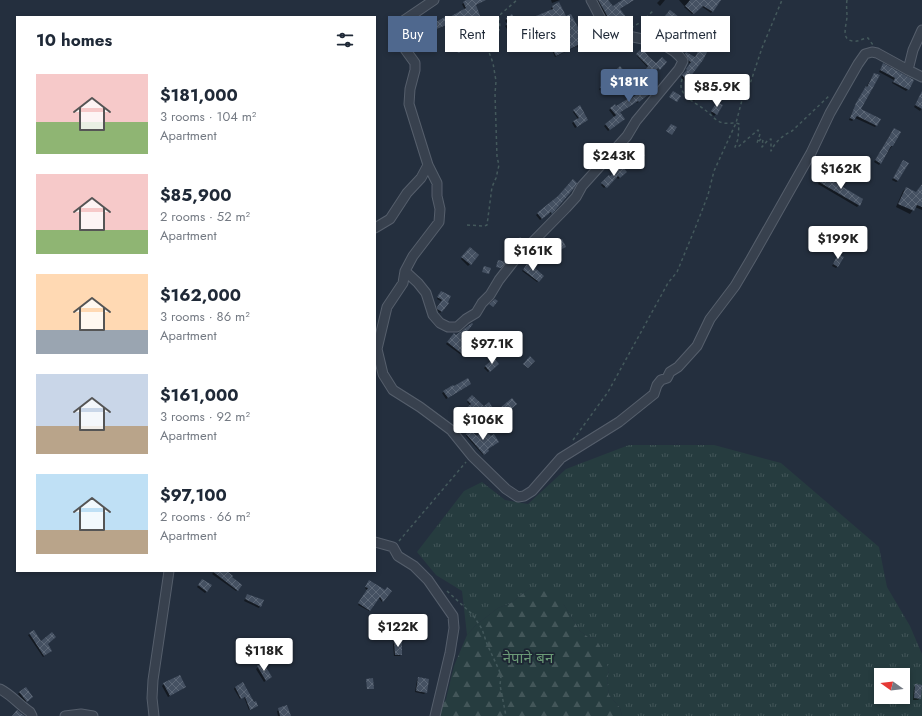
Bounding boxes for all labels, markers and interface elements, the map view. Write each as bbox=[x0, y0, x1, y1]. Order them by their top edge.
chip: Buy bbox=[388, 16, 437, 52]
chip: Rent bbox=[445, 16, 499, 52]
chip: Filters bbox=[507, 16, 570, 52]
chip: New bbox=[578, 16, 633, 52]
chip: Apartment bbox=[641, 16, 730, 52]
text: 10 homes bbox=[36, 28, 112, 52]
icon: filters bbox=[334, 29, 356, 51]
pin: $181K bbox=[601, 69, 657, 103]
text: $181K bbox=[610, 72, 648, 91]
pin: $85.9K bbox=[684, 74, 750, 108]
text: $85.9K bbox=[694, 77, 740, 96]
text: $181,000 bbox=[160, 83, 238, 107]
icon: home bbox=[68, 90, 116, 138]
text: 3 rooms · 104 m² bbox=[160, 107, 256, 126]
text: Apartment bbox=[160, 126, 217, 145]
pin: $243K bbox=[586, 143, 642, 177]
text: $243K bbox=[593, 146, 635, 165]
pin: $162K bbox=[813, 156, 869, 190]
text: $162K bbox=[820, 159, 862, 178]
text: $85,900 bbox=[160, 183, 232, 207]
icon: home bbox=[68, 190, 116, 238]
text: 2 rooms · 52 m² bbox=[160, 207, 250, 226]
text: Apartment bbox=[160, 226, 217, 245]
pin: $199K bbox=[810, 226, 866, 260]
text: $199K bbox=[817, 229, 859, 248]
pin: $161K bbox=[505, 238, 561, 272]
text: $161K bbox=[513, 241, 553, 260]
text: $162,000 bbox=[160, 283, 241, 307]
icon: home bbox=[68, 290, 116, 338]
text: 3 rooms · 86 m² bbox=[160, 307, 250, 326]
text: Apartment bbox=[160, 326, 217, 345]
pin: $97.1K bbox=[459, 331, 525, 365]
text: $97.1K bbox=[471, 334, 513, 353]
text: $161,000 bbox=[160, 383, 239, 407]
icon: home bbox=[68, 390, 116, 438]
text: 3 rooms · 92 m² bbox=[160, 407, 250, 426]
pin: $106K bbox=[455, 407, 511, 441]
text: $106K bbox=[462, 410, 504, 429]
text: Apartment bbox=[160, 426, 217, 445]
text: $97,100 bbox=[160, 483, 227, 507]
icon: home bbox=[68, 490, 116, 538]
text: 2 rooms · 66 m² bbox=[160, 507, 250, 526]
text: Apartment bbox=[160, 526, 217, 545]
pin: $122K bbox=[370, 614, 426, 648]
text: $122K bbox=[378, 617, 418, 636]
pin: $118K bbox=[236, 638, 292, 672]
text: $118K bbox=[245, 641, 283, 660]
park label: नेपाने बन bbox=[503, 647, 554, 669]
north arrow bbox=[874, 668, 910, 704]
map controls bbox=[874, 668, 910, 704]

